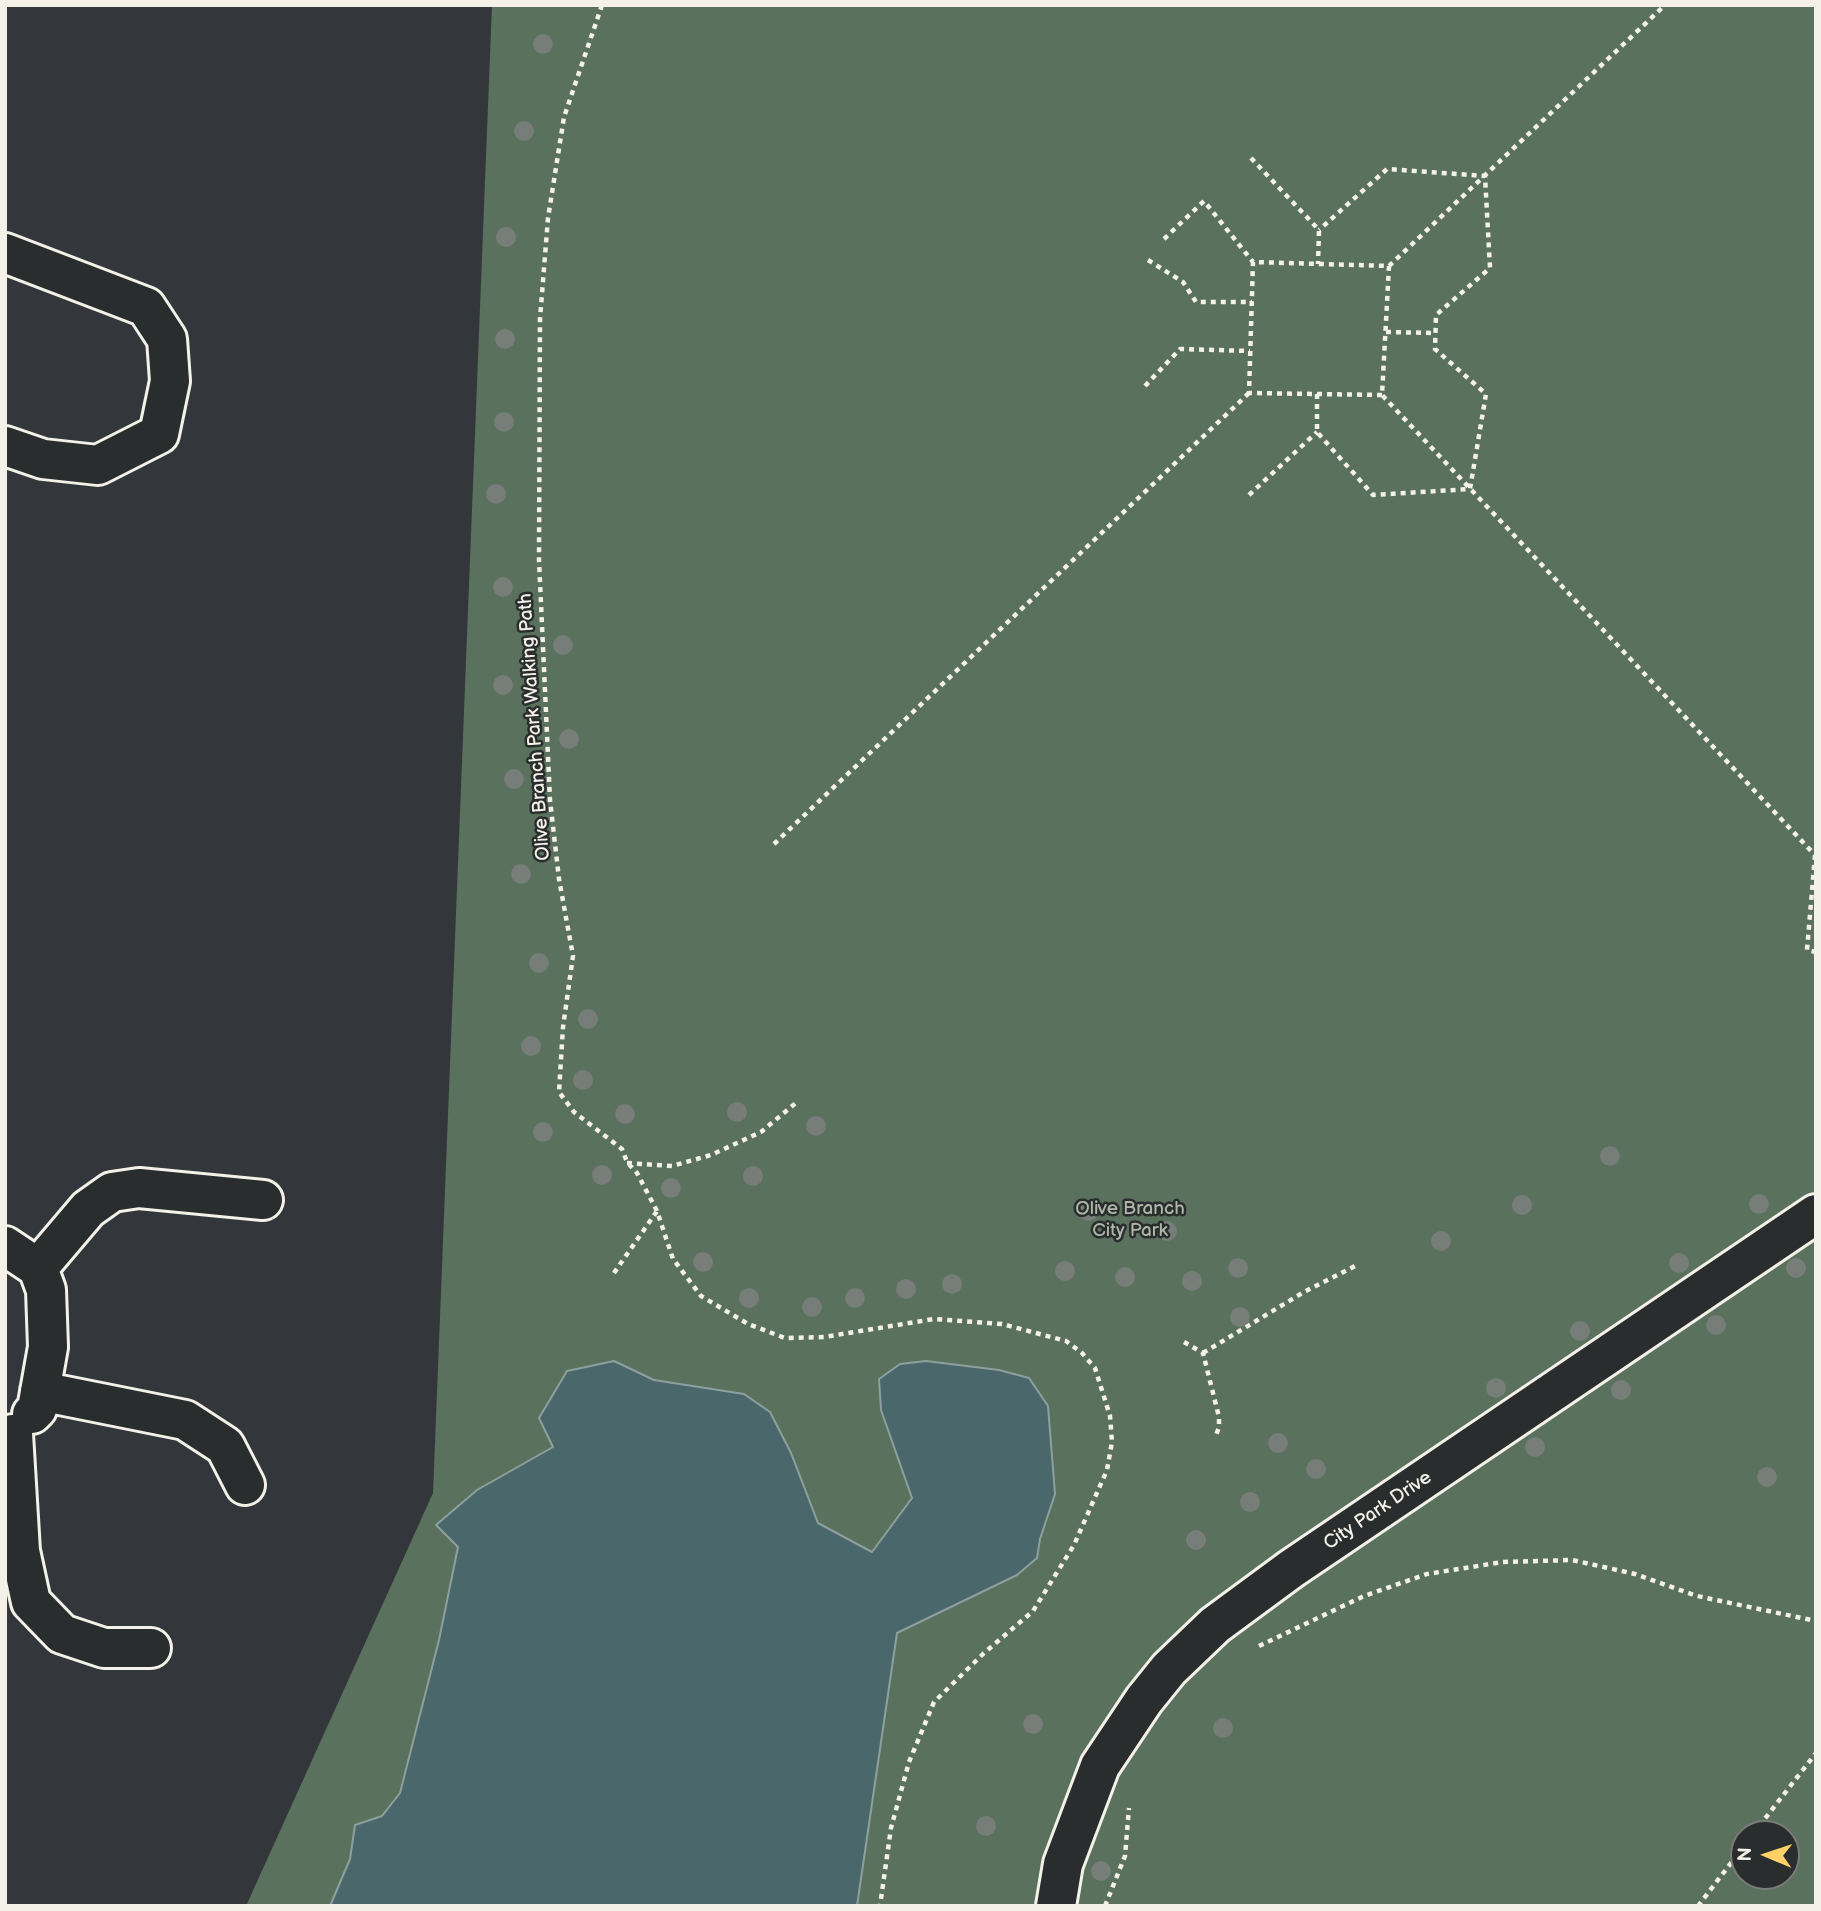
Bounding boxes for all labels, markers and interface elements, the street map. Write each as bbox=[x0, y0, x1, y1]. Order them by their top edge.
street label: Olive Branch Park Walking Path bbox=[514, 593, 556, 861]
park label: Olive Branch City Park bbox=[1075, 1198, 1185, 1242]
street label: City Park Drive bbox=[1320, 1466, 1436, 1556]
north arrow bbox=[1730, 1820, 1800, 1890]
text: N bbox=[1734, 1847, 1757, 1862]

